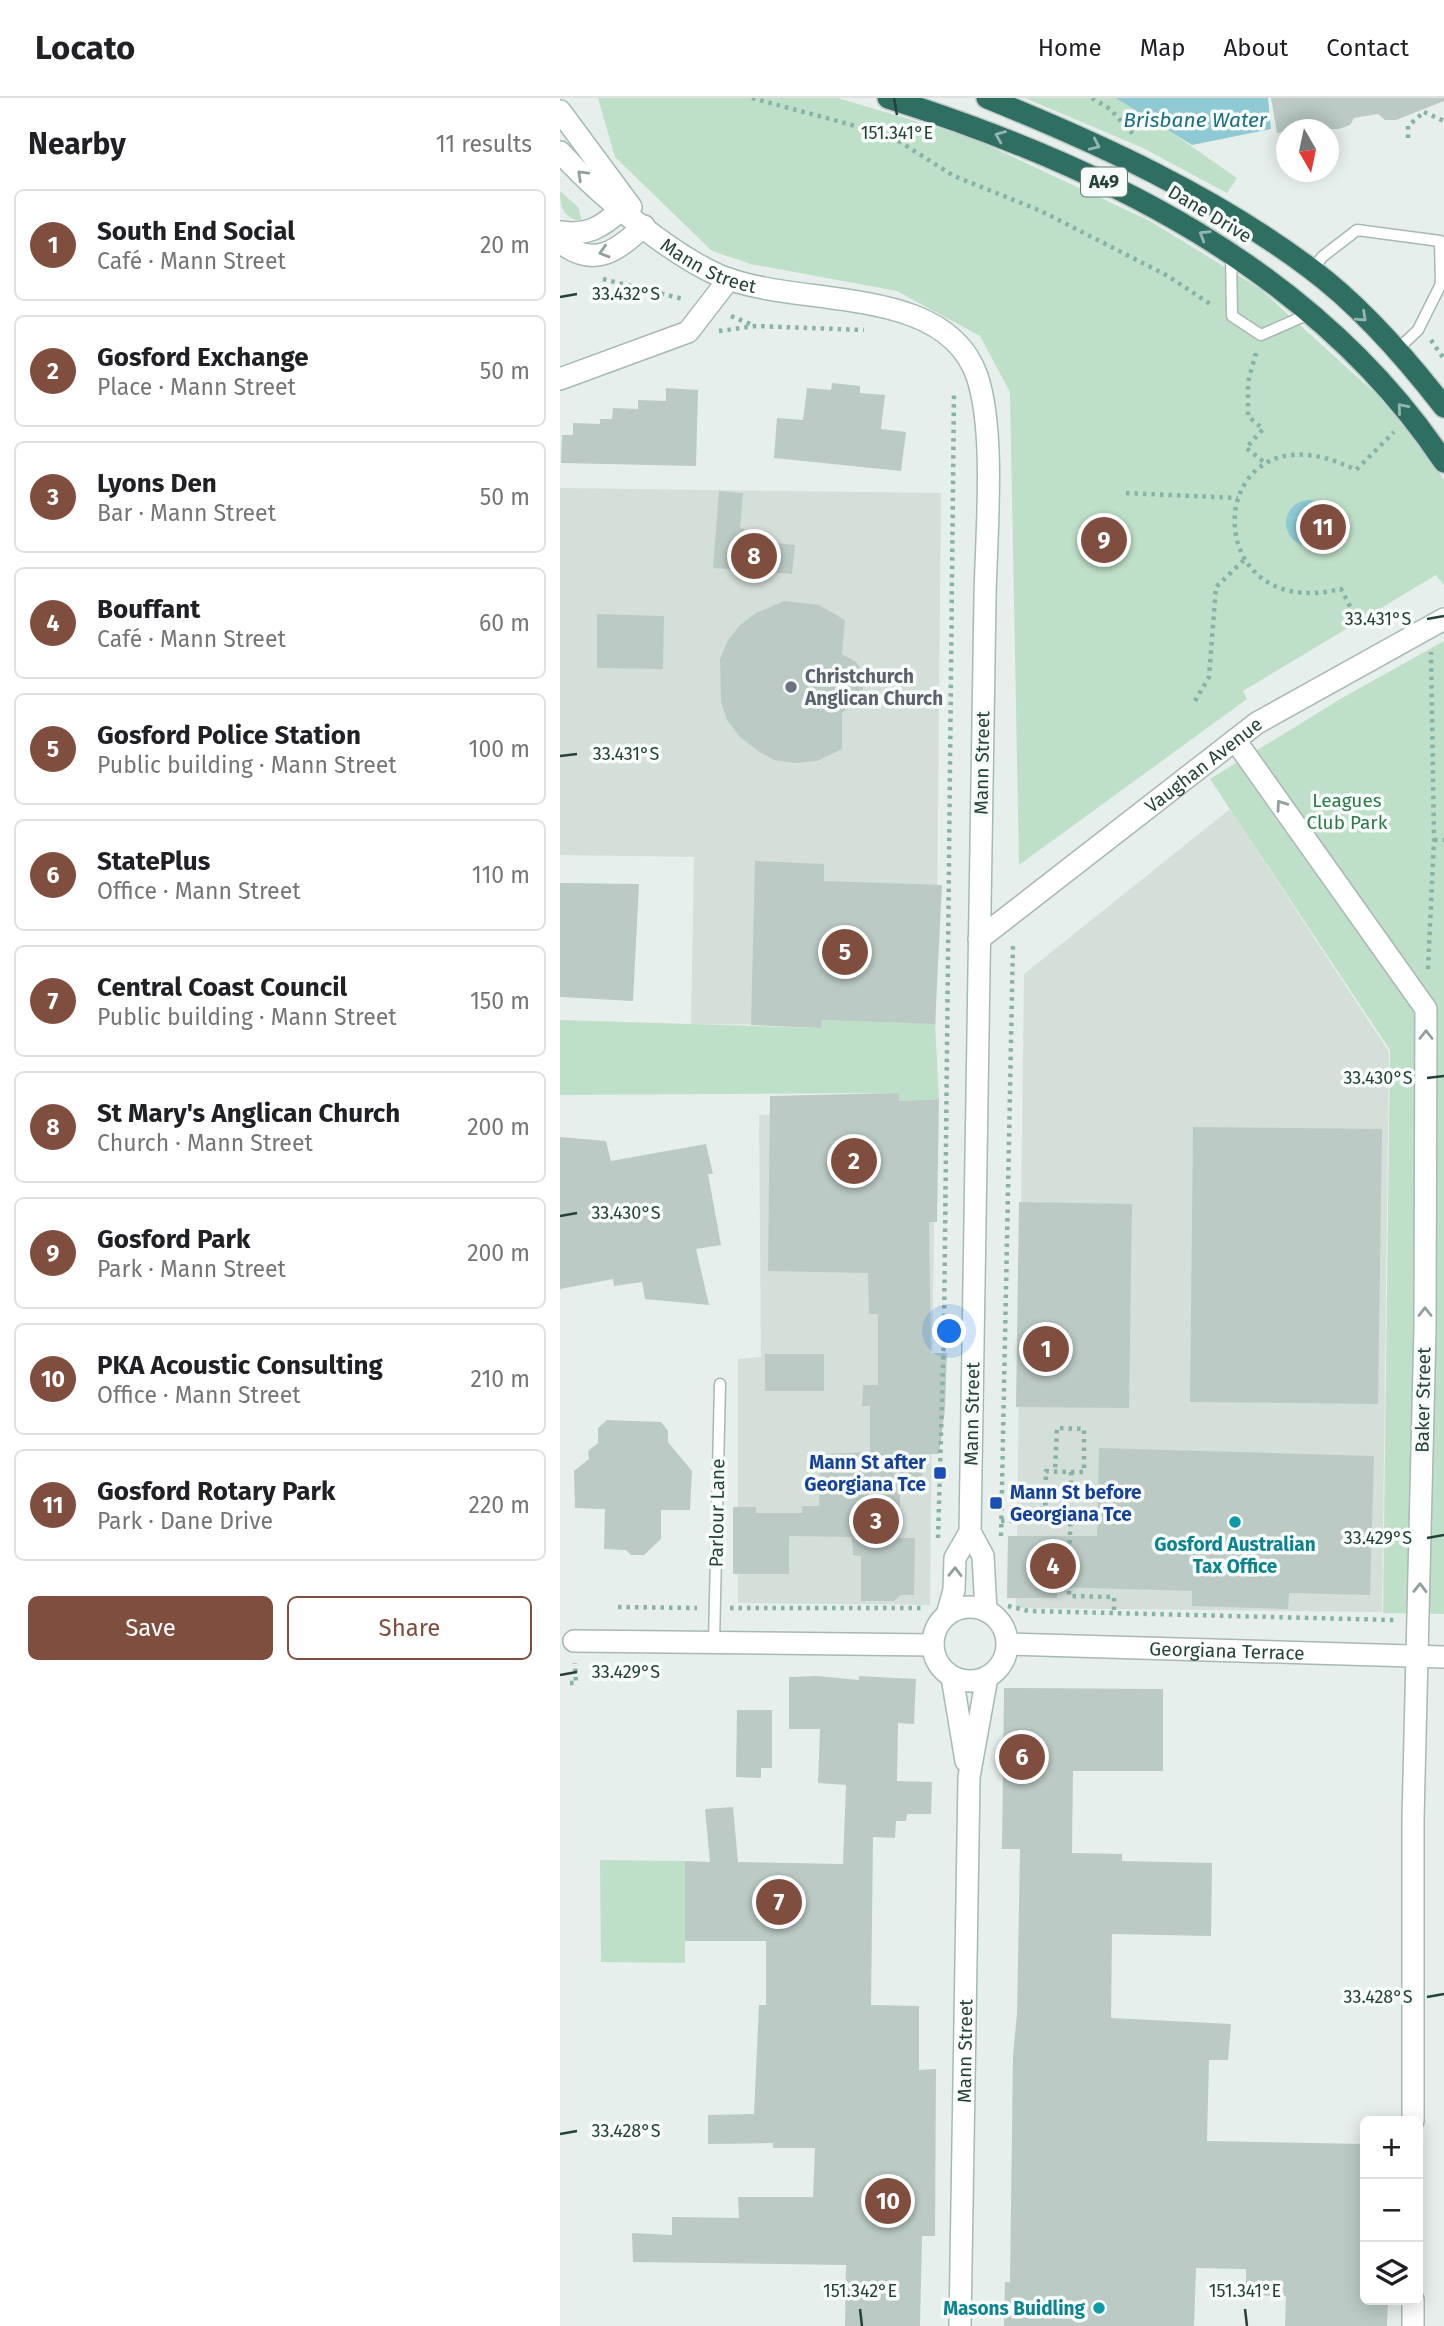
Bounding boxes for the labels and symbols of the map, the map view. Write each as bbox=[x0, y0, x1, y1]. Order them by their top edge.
water label: Brisbane Water bbox=[1123, 107, 1268, 133]
north arrow bbox=[1276, 119, 1339, 182]
text: 151.341°E bbox=[861, 122, 933, 144]
one-way arrow bbox=[994, 131, 1006, 145]
one-way arrow bbox=[1088, 137, 1100, 151]
road number: A49 bbox=[1081, 168, 1127, 196]
one-way arrow bbox=[577, 170, 590, 183]
street label: Dane Drive bbox=[1164, 180, 1256, 248]
one-way arrow bbox=[1199, 231, 1212, 244]
street label: Mann Street bbox=[656, 233, 759, 298]
one-way arrow bbox=[599, 244, 611, 259]
text: 33.432°S bbox=[592, 283, 660, 305]
one-way arrow bbox=[1354, 308, 1367, 321]
one-way arrow bbox=[1398, 404, 1410, 417]
pin: 11 bbox=[1300, 501, 1346, 553]
pin: 9 bbox=[1081, 514, 1127, 566]
pin: 8 bbox=[731, 530, 777, 582]
text: 33.431°S bbox=[1345, 608, 1411, 630]
place label: Christchurch Anglican Church bbox=[804, 665, 943, 710]
marker: Christchurch Anglican Church bbox=[783, 679, 799, 695]
street label: Mann Street bbox=[970, 711, 994, 815]
street label: Vaughan Avenue bbox=[1140, 712, 1266, 817]
text: 33.431°S bbox=[593, 743, 659, 765]
park label: Leagues Club Park bbox=[1307, 789, 1388, 834]
one-way arrow bbox=[1277, 800, 1289, 813]
pin: 5 bbox=[822, 926, 868, 978]
one-way arrow bbox=[1418, 1029, 1434, 1040]
text: 33.430°S bbox=[1343, 1067, 1413, 1089]
pin: 2 bbox=[831, 1135, 877, 1187]
text: 33.430°S bbox=[591, 1202, 661, 1224]
one-way arrow bbox=[1417, 1306, 1433, 1316]
your location bbox=[932, 1314, 966, 1348]
pin: 1 bbox=[1023, 1323, 1069, 1375]
street label: Baker Street bbox=[1411, 1347, 1435, 1453]
street label: Mann Street bbox=[960, 1362, 984, 1466]
place label: Mann St after Georgiana Tce bbox=[804, 1451, 926, 1496]
street label: Parlour Lane bbox=[705, 1458, 729, 1568]
marker: Mann St after Georgiana Tce bbox=[932, 1465, 948, 1481]
place label: Mann St before Georgiana Tce bbox=[1010, 1481, 1142, 1526]
pin: 3 bbox=[853, 1495, 899, 1547]
marker: Mann St before Georgiana Tce bbox=[988, 1495, 1004, 1511]
marker: Gosford Australian Tax Office bbox=[1227, 1514, 1243, 1530]
text: 33.429°S bbox=[1344, 1527, 1412, 1549]
place label: Gosford Australian Tax Office bbox=[1154, 1533, 1316, 1578]
pin: 4 bbox=[1030, 1540, 1076, 1592]
one-way arrow bbox=[947, 1566, 962, 1577]
one-way arrow bbox=[1412, 1582, 1427, 1593]
street label: Georgiana Terrace bbox=[1149, 1637, 1305, 1664]
text: 33.429°S bbox=[592, 1661, 660, 1683]
pin: 6 bbox=[999, 1731, 1045, 1783]
pin: 7 bbox=[756, 1876, 802, 1928]
text: 33.428°S bbox=[1344, 1986, 1413, 2008]
street label: Mann Street bbox=[952, 1999, 977, 2103]
text: 33.428°S bbox=[592, 2120, 661, 2142]
pin: 10 bbox=[865, 2175, 911, 2227]
text: 151.342°E bbox=[823, 2280, 897, 2302]
text: 151.341°E bbox=[1209, 2280, 1281, 2302]
place label: Masons Buidling bbox=[943, 2297, 1086, 2320]
marker: Masons Buidling bbox=[1091, 2300, 1107, 2316]

